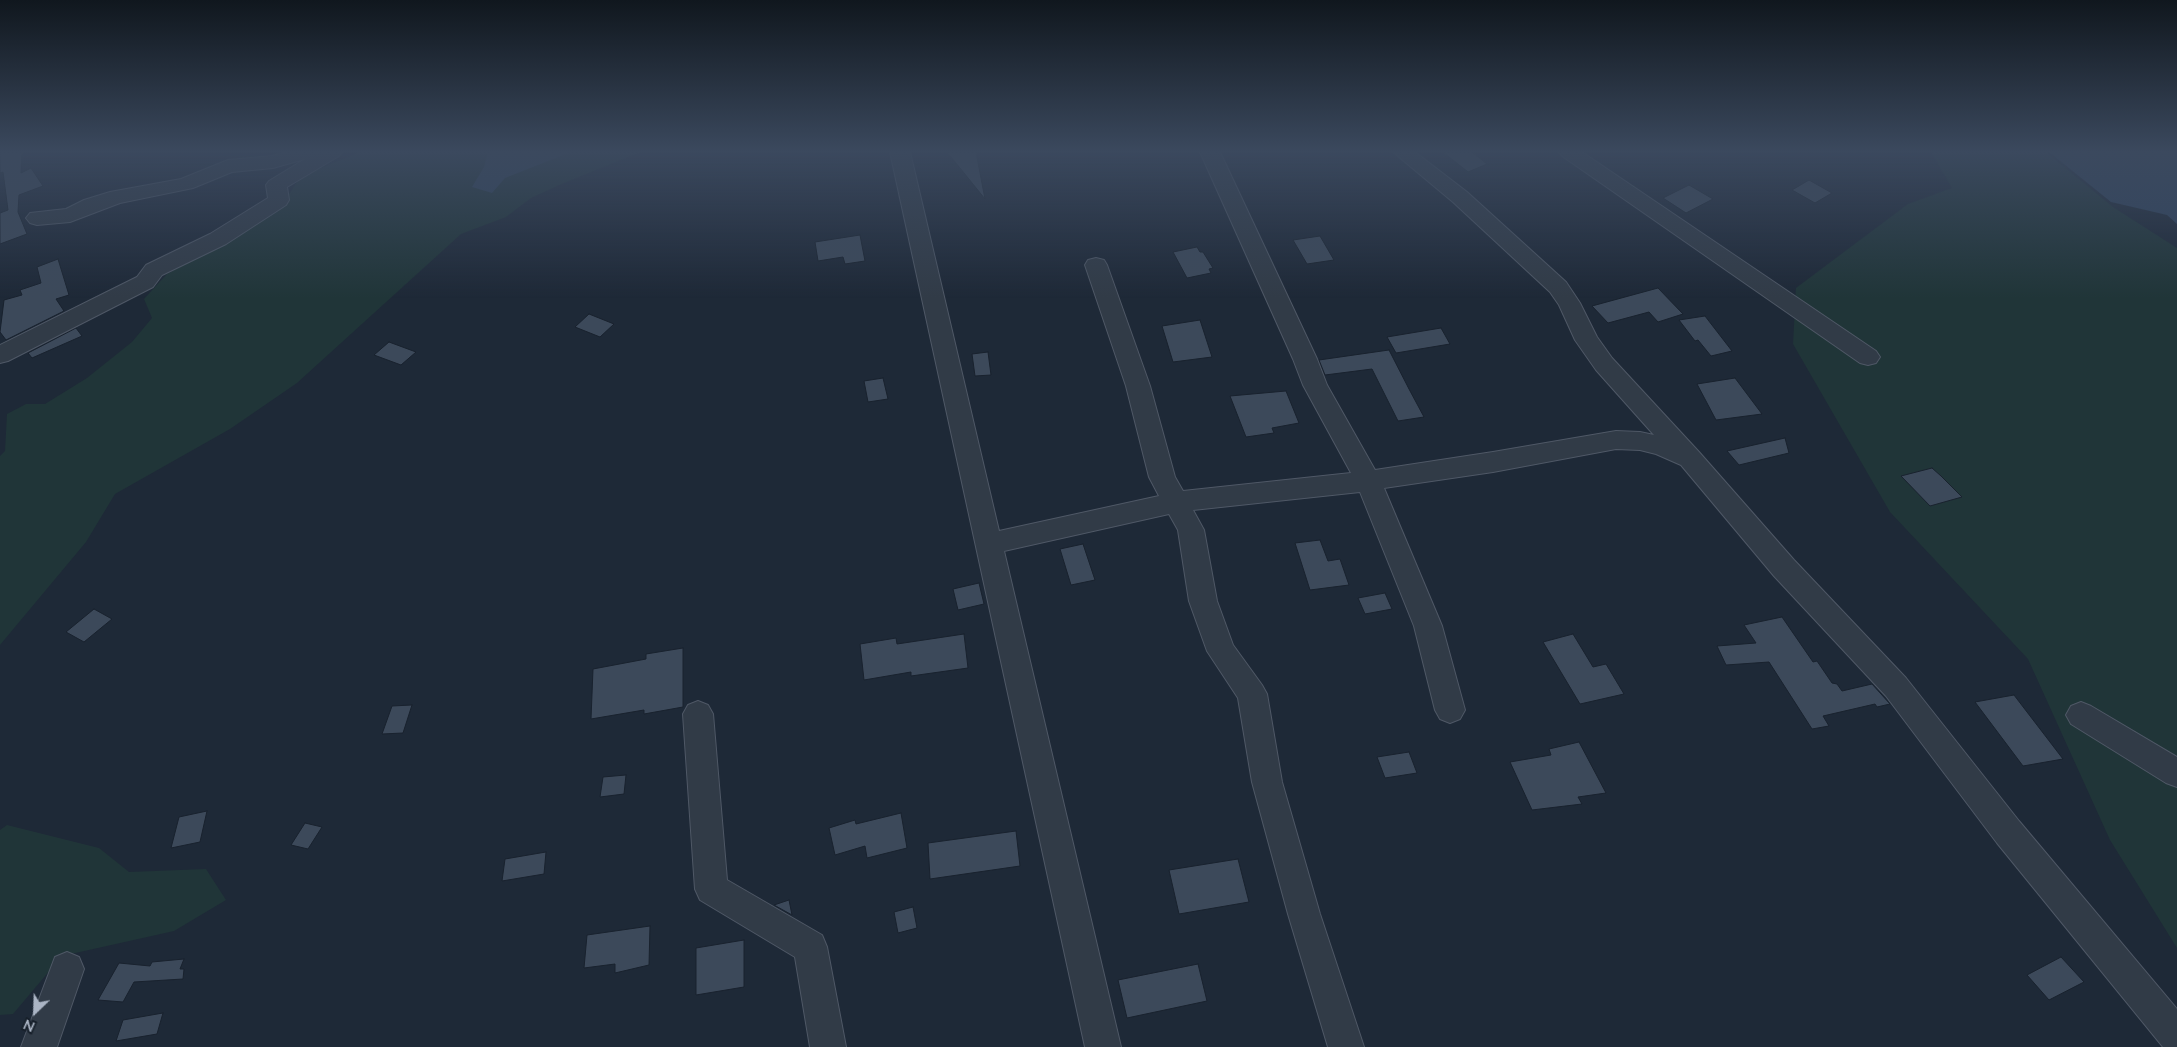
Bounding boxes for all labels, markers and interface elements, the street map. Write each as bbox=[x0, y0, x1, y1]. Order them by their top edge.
north arrow bbox=[10, 987, 60, 1037]
text: N bbox=[20, 1016, 37, 1036]

